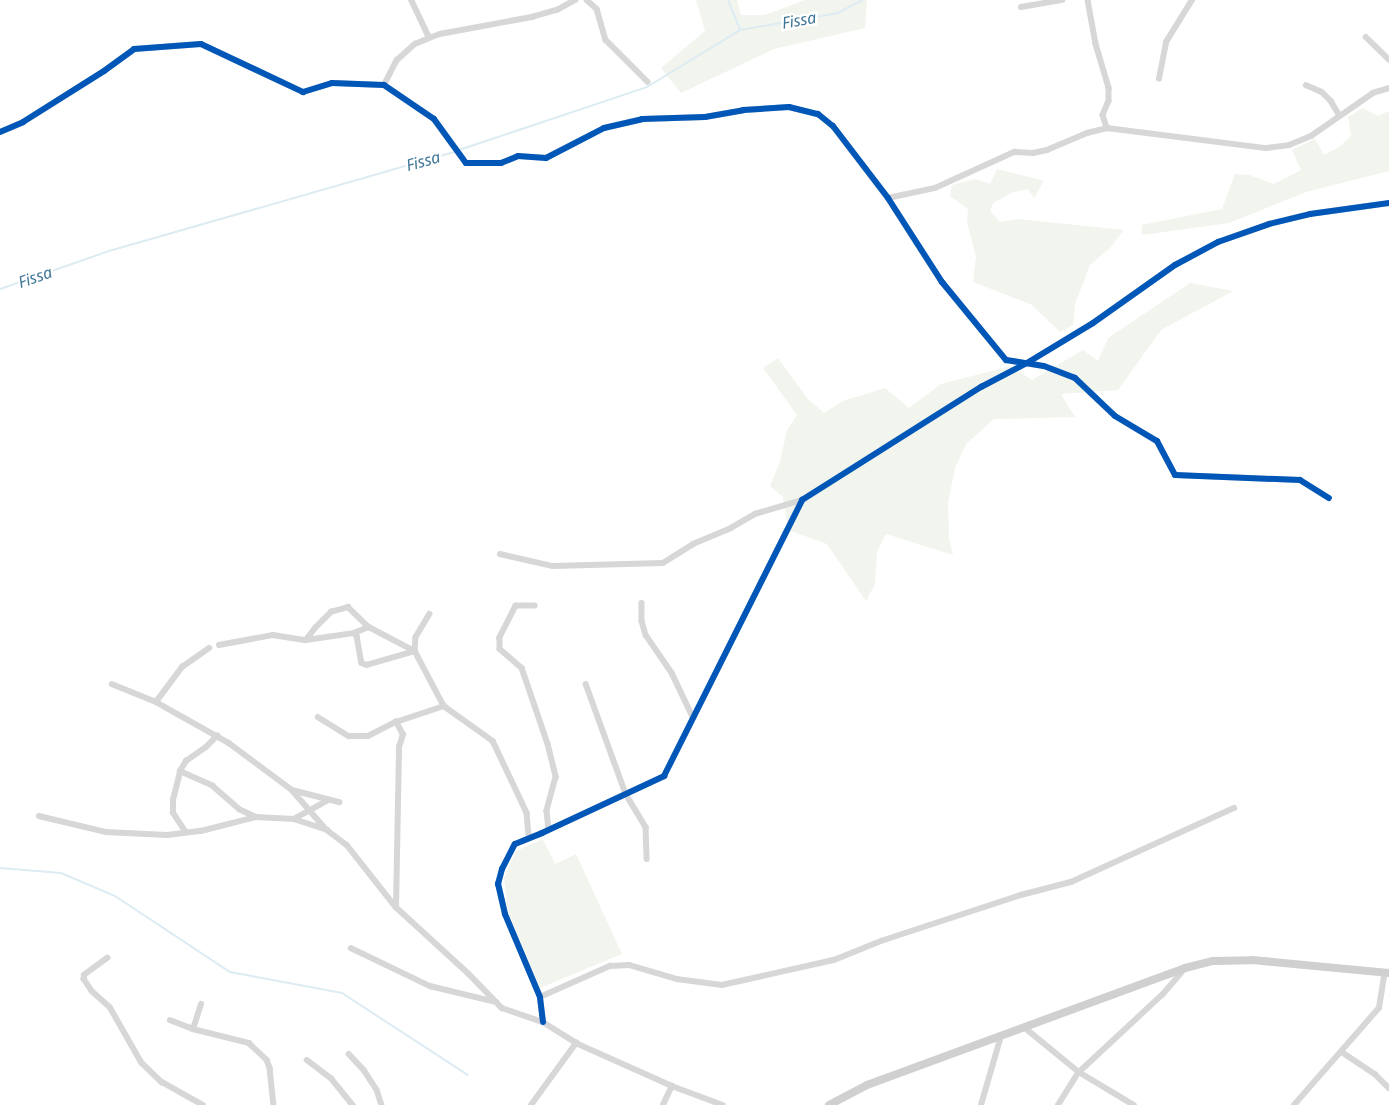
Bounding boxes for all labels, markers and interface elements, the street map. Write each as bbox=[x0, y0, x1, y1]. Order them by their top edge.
water label: Fissa bbox=[780, 8, 818, 32]
water label: Fissa bbox=[404, 147, 442, 175]
water label: Fissa bbox=[15, 262, 55, 292]

